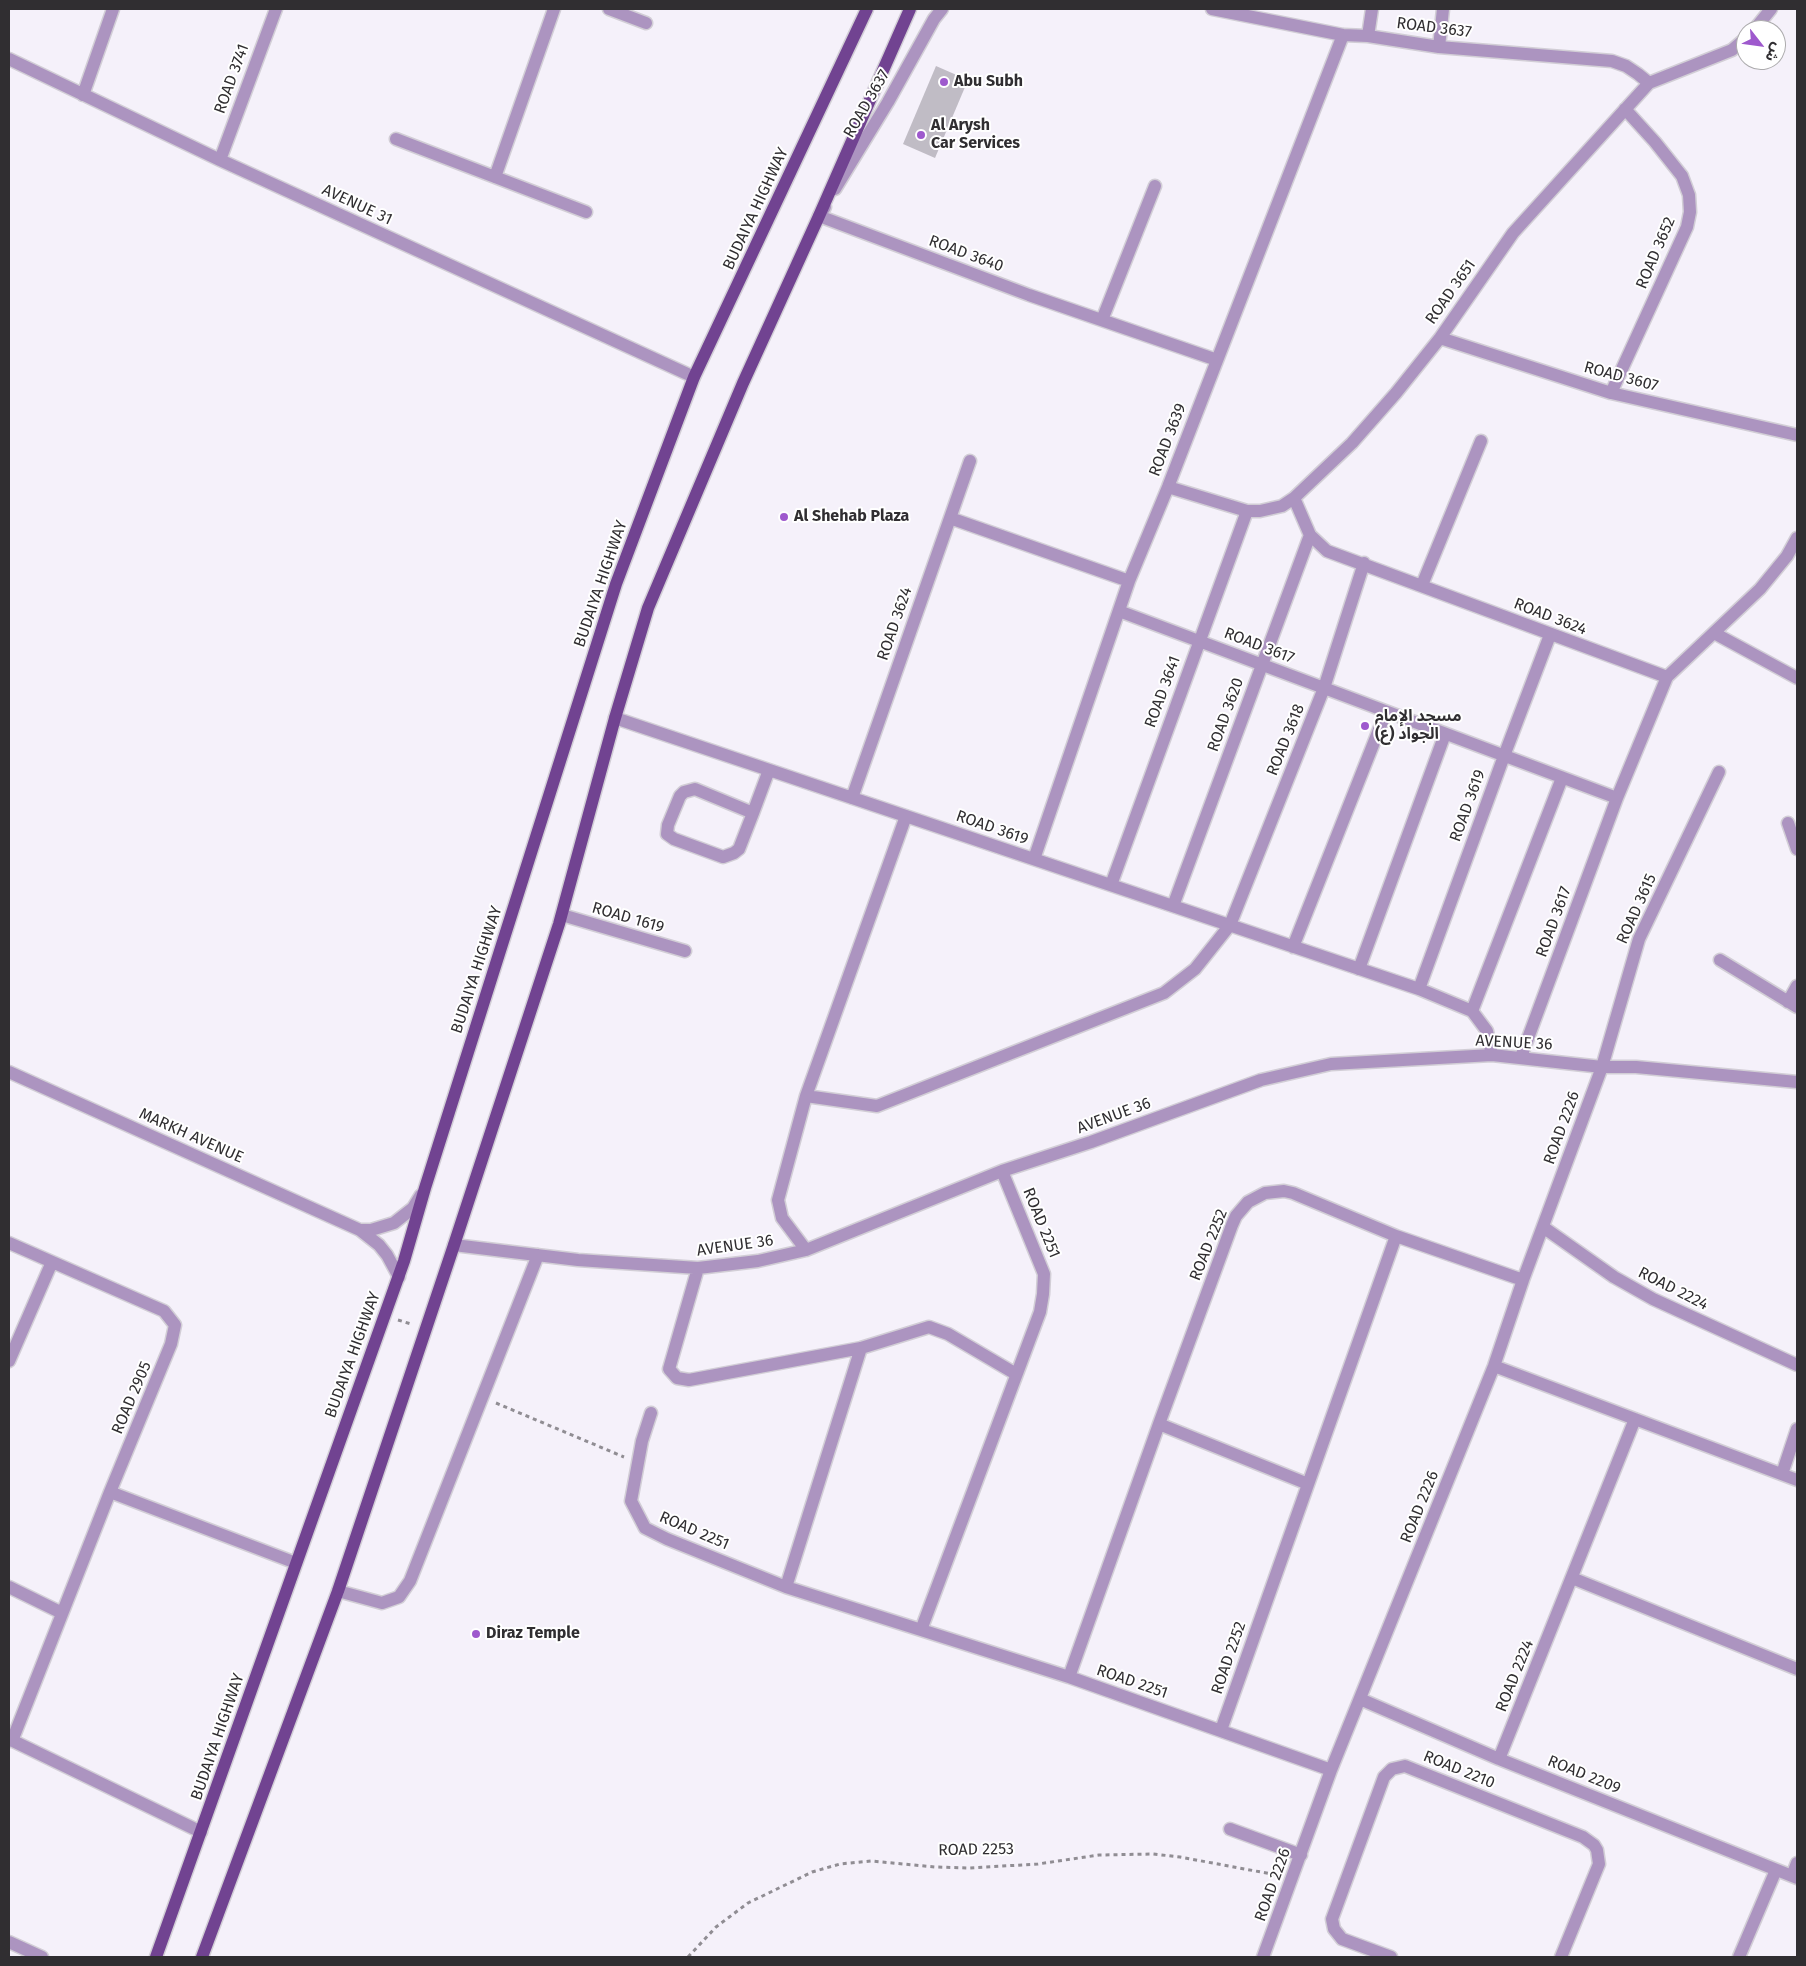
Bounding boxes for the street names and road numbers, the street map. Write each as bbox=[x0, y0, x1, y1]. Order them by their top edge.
street label: ROAD 3637 bbox=[1395, 14, 1473, 42]
street label: ROAD 3741 bbox=[210, 41, 254, 117]
street label: ROAD 3637 bbox=[840, 66, 894, 142]
street label: BUDAIYA HIGHWAY bbox=[719, 145, 793, 273]
street label: AVENUE 31 bbox=[319, 180, 395, 230]
street label: ROAD 3652 bbox=[1632, 214, 1680, 292]
street label: ROAD 3640 bbox=[926, 232, 1006, 276]
street label: ROAD 3651 bbox=[1422, 256, 1480, 328]
street label: ROAD 3607 bbox=[1582, 358, 1660, 396]
street label: ROAD 3639 bbox=[1145, 401, 1191, 479]
street label: BUDAIYA HIGHWAY bbox=[570, 518, 632, 650]
street label: ROAD 3624 bbox=[873, 585, 917, 663]
street label: ROAD 3624 bbox=[1511, 594, 1589, 640]
street label: ROAD 3617 bbox=[1221, 624, 1297, 668]
street label: ROAD 3641 bbox=[1141, 653, 1185, 731]
street label: ROAD 3620 bbox=[1204, 675, 1248, 755]
street label: ROAD 3618 bbox=[1263, 701, 1309, 779]
street label: ROAD 3619 bbox=[1446, 767, 1490, 845]
street label: ROAD 3619 bbox=[953, 807, 1031, 849]
street label: ROAD 3615 bbox=[1613, 871, 1661, 947]
street label: ROAD 3617 bbox=[1532, 884, 1576, 960]
street label: ROAD 1619 bbox=[590, 899, 666, 937]
street label: BUDAIYA HIGHWAY bbox=[447, 904, 507, 1036]
street label: AVENUE 36 bbox=[1475, 1031, 1553, 1055]
street label: ROAD 2226 bbox=[1540, 1089, 1584, 1167]
street label: AVENUE 36 bbox=[1074, 1094, 1154, 1138]
street label: MARKH AVENUE bbox=[136, 1104, 246, 1168]
street label: ROAD 2251 bbox=[1018, 1185, 1064, 1261]
street label: ROAD 2252 bbox=[1186, 1206, 1232, 1284]
street label: AVENUE 36 bbox=[695, 1231, 775, 1261]
street label: ROAD 2224 bbox=[1635, 1263, 1711, 1315]
street label: BUDAIYA HIGHWAY bbox=[321, 1289, 385, 1421]
street label: ROAD 2905 bbox=[108, 1359, 156, 1437]
street label: ROAD 2226 bbox=[1397, 1468, 1443, 1546]
street label: ROAD 2251 bbox=[656, 1508, 732, 1554]
street label: ROAD 2252 bbox=[1208, 1619, 1250, 1697]
street label: ROAD 2224 bbox=[1492, 1637, 1538, 1715]
street label: ROAD 2251 bbox=[1094, 1661, 1170, 1703]
street label: BUDAIYA HIGHWAY bbox=[187, 1671, 249, 1803]
street label: ROAD 2210 bbox=[1420, 1747, 1498, 1793]
street label: ROAD 2209 bbox=[1545, 1752, 1623, 1798]
street label: ROAD 2253 bbox=[938, 1840, 1014, 1860]
street label: ROAD 2226 bbox=[1251, 1846, 1295, 1924]

